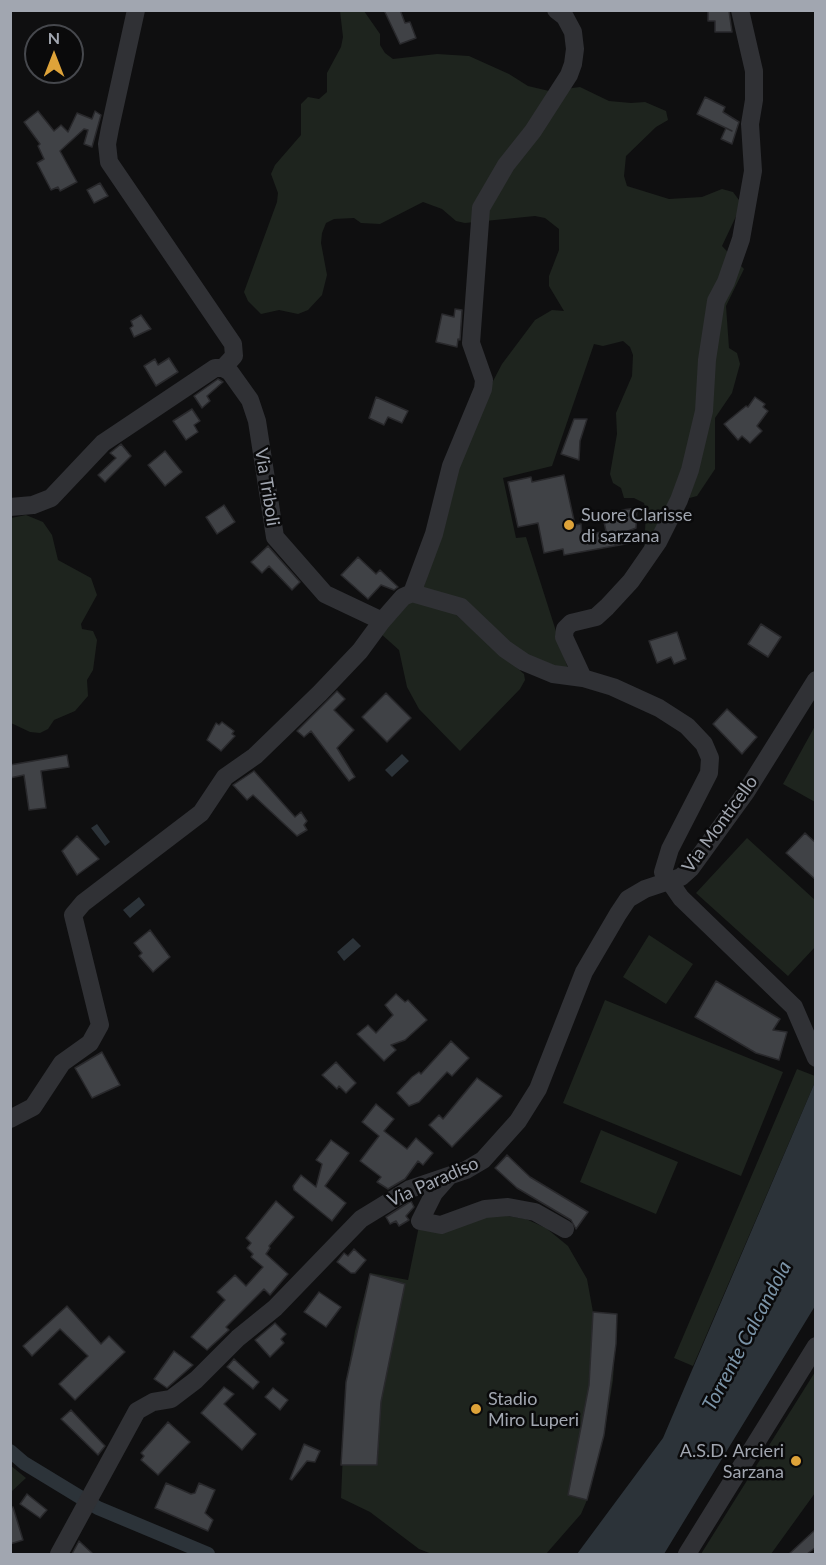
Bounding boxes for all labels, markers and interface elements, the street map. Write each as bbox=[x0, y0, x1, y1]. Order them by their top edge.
north arrow bbox=[24, 24, 84, 84]
text: N bbox=[48, 28, 60, 47]
street label: Via Triboli bbox=[250, 447, 284, 527]
place label: Suore Clarisse di sarzana bbox=[581, 504, 692, 546]
marker: Suore Clarisse di sarzana bbox=[562, 518, 576, 532]
street label: Via Monticello bbox=[678, 771, 762, 877]
street label: Via Paradiso bbox=[384, 1152, 482, 1212]
water label: Torrente Calcandola bbox=[697, 1257, 797, 1415]
place label: Stadio Miro Luperi bbox=[488, 1388, 579, 1430]
marker: Stadio Miro Luperi bbox=[469, 1402, 483, 1416]
place label: A.S.D. Arcieri Sarzana bbox=[680, 1440, 784, 1482]
marker: A.S.D. Arcieri Sarzana bbox=[789, 1454, 803, 1468]

